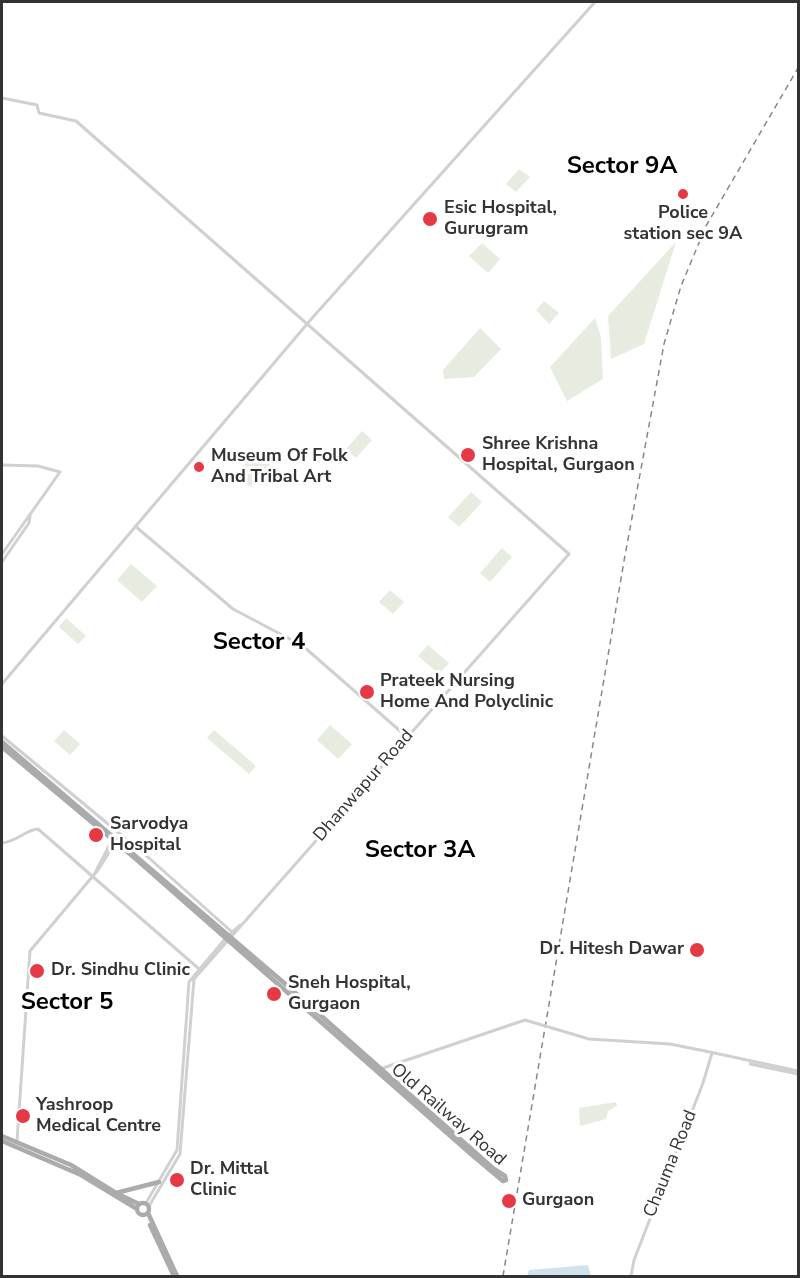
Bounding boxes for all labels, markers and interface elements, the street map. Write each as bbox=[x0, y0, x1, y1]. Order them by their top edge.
district label: Sector 9A bbox=[567, 153, 677, 181]
marker: Police station sec 9A bbox=[676, 187, 690, 201]
place label: Esic Hospital, Gurugram bbox=[444, 198, 557, 240]
place label: Police station sec 9A bbox=[624, 203, 742, 246]
marker: Esic Hospital, Gurugram bbox=[421, 210, 439, 228]
place label: Shree Krishna Hospital, Gurgaon bbox=[482, 434, 635, 476]
place label: Museum Of Folk And Tribal Art bbox=[211, 446, 348, 488]
marker: Shree Krishna Hospital, Gurgaon bbox=[459, 446, 477, 464]
marker: Museum Of Folk And Tribal Art bbox=[192, 460, 206, 474]
district label: Sector 4 bbox=[213, 629, 305, 657]
place label: Prateek Nursing Home And Polyclinic bbox=[380, 671, 553, 714]
marker: Prateek Nursing Home And Polyclinic bbox=[358, 683, 376, 701]
street label: Dhanwapur Road bbox=[310, 726, 418, 846]
place label: Sarvodya Hospital bbox=[110, 814, 188, 856]
marker: Sarvodya Hospital bbox=[87, 826, 105, 844]
district label: Sector 3A bbox=[365, 837, 475, 865]
place label: Dr. Hitesh Dawar bbox=[540, 939, 684, 961]
marker: Dr. Hitesh Dawar bbox=[688, 941, 706, 959]
place label: Dr. Sindhu Clinic bbox=[51, 960, 190, 982]
marker: Dr. Sindhu Clinic bbox=[28, 962, 46, 980]
place label: Sneh Hospital, Gurgaon bbox=[288, 973, 411, 1016]
marker: Sneh Hospital, Gurgaon bbox=[265, 985, 283, 1003]
district label: Sector 5 bbox=[21, 989, 113, 1017]
street label: Old Railway Road bbox=[386, 1059, 510, 1171]
place label: Yashroop Medical Centre bbox=[36, 1095, 161, 1138]
marker: Yashroop Medical Centre bbox=[14, 1107, 32, 1125]
street label: Chauma Road bbox=[640, 1107, 702, 1221]
place label: Dr. Mittal Clinic bbox=[190, 1159, 269, 1202]
marker: Dr. Mittal Clinic bbox=[168, 1171, 186, 1189]
place label: Gurgaon bbox=[522, 1190, 594, 1212]
marker: Gurgaon bbox=[500, 1192, 518, 1210]

